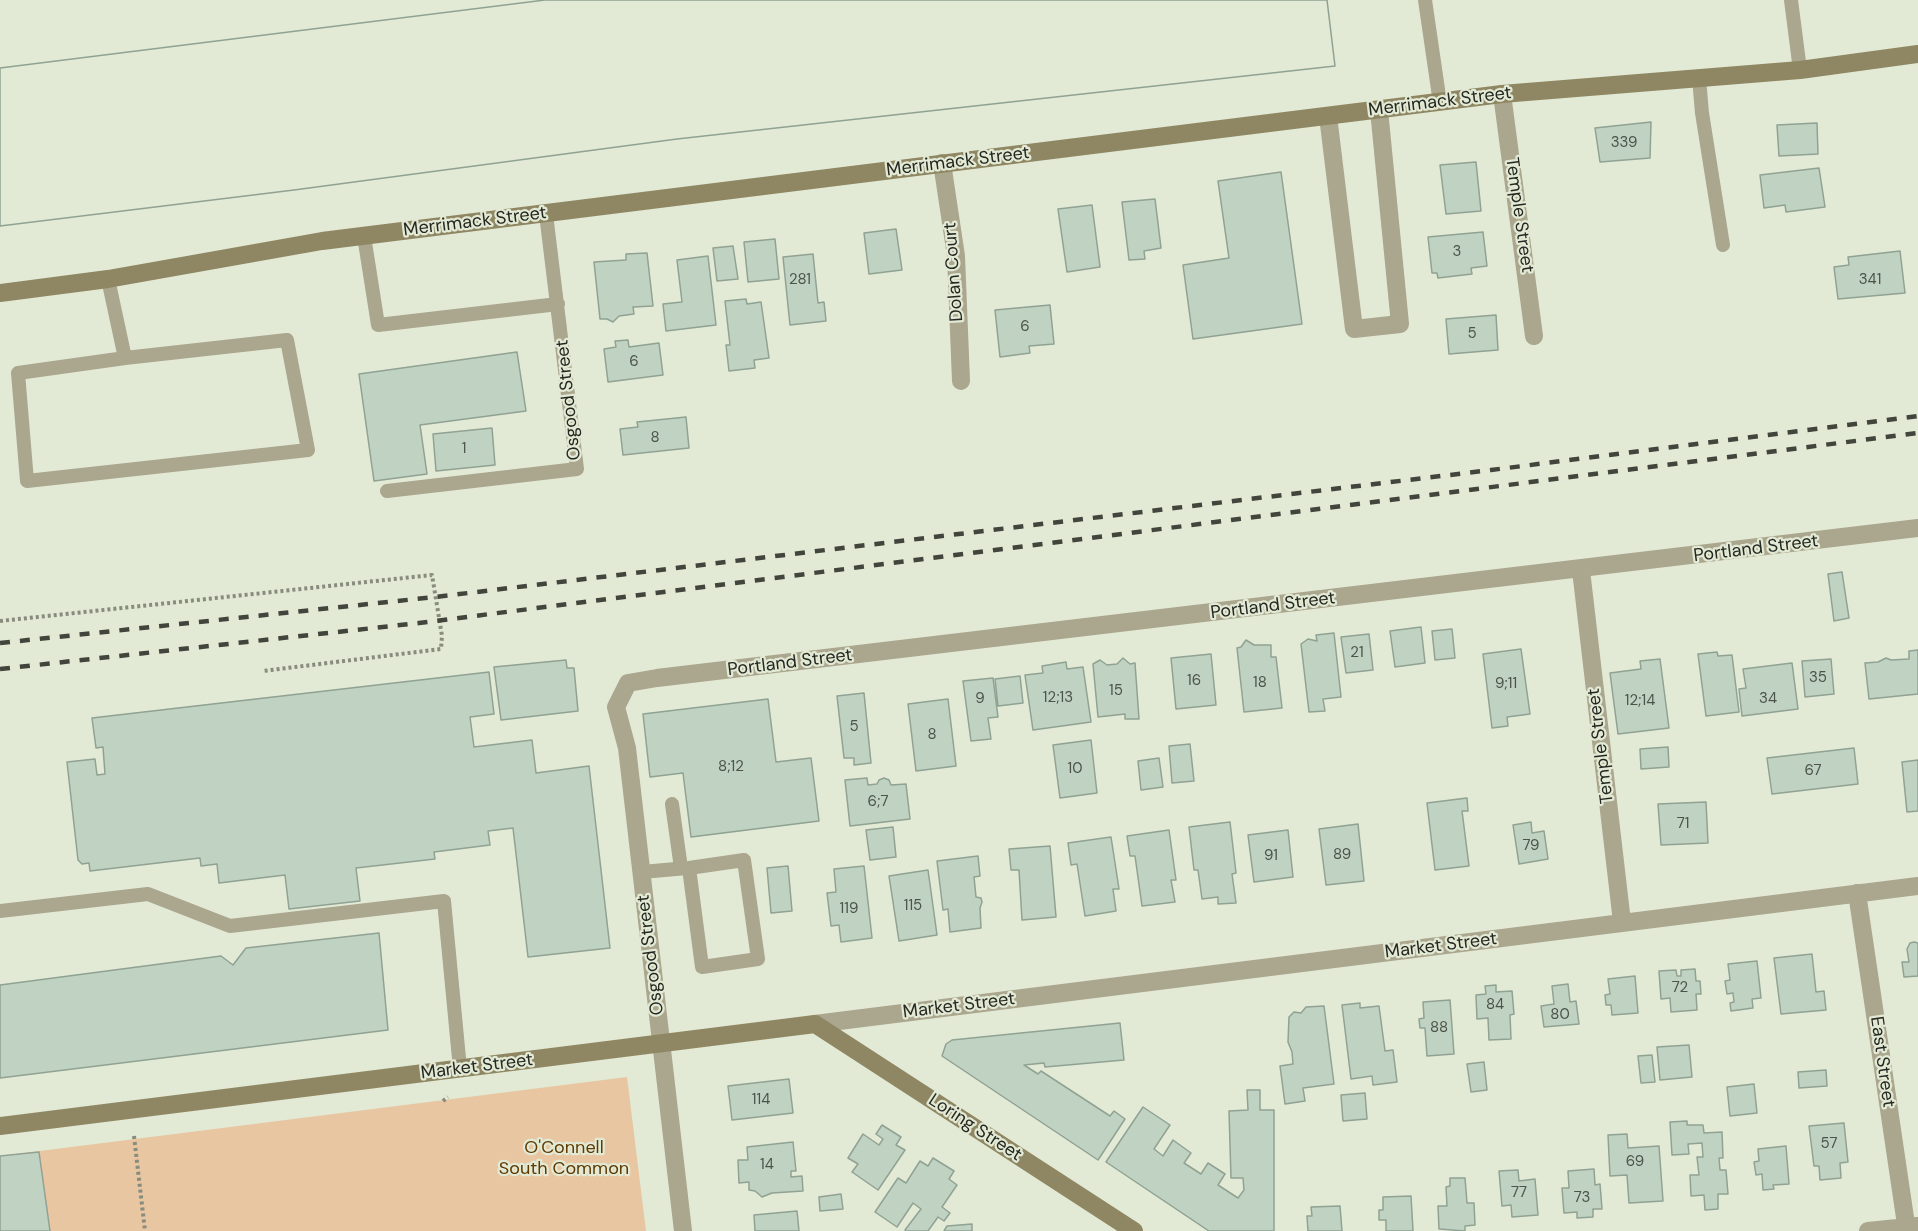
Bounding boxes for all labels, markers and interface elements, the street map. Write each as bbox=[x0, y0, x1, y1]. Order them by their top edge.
street label: Merrimack Street bbox=[1367, 83, 1513, 121]
house number: 339 bbox=[1611, 134, 1637, 152]
street label: Merrimack Street bbox=[885, 143, 1031, 181]
street label: Temple Street bbox=[1500, 156, 1538, 274]
street label: Merrimack Street bbox=[402, 203, 548, 241]
street label: Dolan Court bbox=[940, 222, 968, 322]
house number: 3 bbox=[1453, 243, 1461, 261]
house number: 281 bbox=[789, 271, 811, 289]
house number: 341 bbox=[1859, 271, 1881, 289]
house number: 6 bbox=[1020, 318, 1030, 336]
house number: 5 bbox=[1467, 325, 1477, 343]
street label: Osgood Street bbox=[552, 339, 586, 461]
house number: 6 bbox=[629, 353, 639, 371]
house number: 8 bbox=[650, 429, 660, 447]
house number: 1 bbox=[462, 440, 466, 458]
street label: Portland Street bbox=[1692, 531, 1820, 567]
street label: Portland Street bbox=[1209, 588, 1337, 624]
house number: 21 bbox=[1350, 644, 1364, 662]
street label: Portland Street bbox=[726, 645, 854, 681]
house number: 35 bbox=[1809, 669, 1827, 687]
house number: 16 bbox=[1187, 672, 1201, 690]
house number: 18 bbox=[1253, 674, 1267, 692]
house number: 9;11 bbox=[1495, 675, 1517, 693]
house number: 15 bbox=[1109, 682, 1123, 700]
street label: Temple Street bbox=[1583, 687, 1619, 805]
house number: 12;13 bbox=[1043, 689, 1073, 707]
house number: 9 bbox=[975, 690, 985, 708]
house number: 34 bbox=[1759, 690, 1777, 708]
house number: 12;14 bbox=[1625, 692, 1655, 710]
house number: 5 bbox=[849, 718, 859, 736]
house number: 8 bbox=[927, 726, 937, 744]
house number: 8;12 bbox=[718, 758, 744, 776]
house number: 10 bbox=[1068, 760, 1082, 778]
house number: 67 bbox=[1804, 762, 1822, 780]
house number: 6;7 bbox=[868, 793, 888, 811]
house number: 71 bbox=[1677, 815, 1689, 833]
house number: 79 bbox=[1522, 837, 1540, 855]
house number: 89 bbox=[1333, 846, 1351, 864]
house number: 91 bbox=[1264, 847, 1278, 865]
street label: Osgood Street bbox=[633, 894, 669, 1016]
house number: 115 bbox=[904, 897, 922, 915]
house number: 119 bbox=[840, 900, 858, 918]
street label: Market Street bbox=[1384, 928, 1498, 964]
house number: 72 bbox=[1672, 979, 1688, 997]
street label: Market Street bbox=[902, 988, 1016, 1024]
house number: 84 bbox=[1486, 996, 1504, 1014]
house number: 80 bbox=[1550, 1006, 1570, 1024]
street label: East Street bbox=[1865, 1015, 1899, 1109]
house number: 88 bbox=[1430, 1019, 1448, 1037]
street label: Market Street bbox=[420, 1049, 534, 1085]
street label: Loring Street bbox=[924, 1090, 1026, 1166]
house number: 114 bbox=[752, 1091, 770, 1109]
house number: 57 bbox=[1821, 1135, 1837, 1153]
park label: O'Connell South Common bbox=[499, 1137, 629, 1180]
house number: 69 bbox=[1626, 1153, 1644, 1171]
house number: 14 bbox=[760, 1156, 774, 1174]
house number: 77 bbox=[1511, 1184, 1527, 1202]
house number: 73 bbox=[1574, 1189, 1590, 1207]

